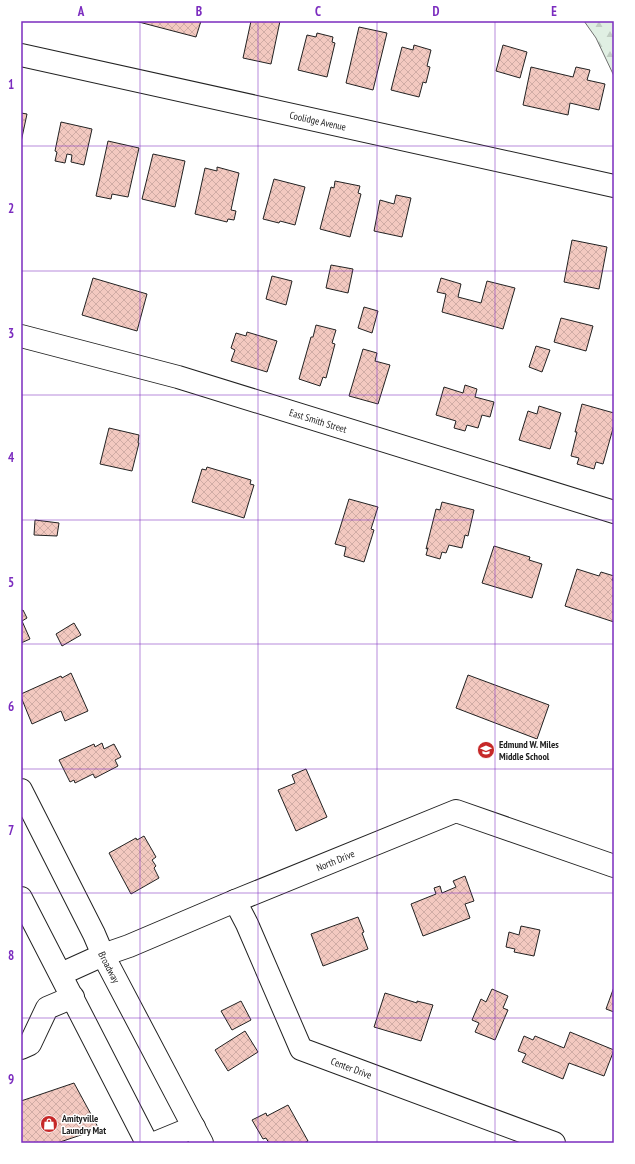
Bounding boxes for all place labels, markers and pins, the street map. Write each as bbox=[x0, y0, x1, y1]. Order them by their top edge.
place label: Edmund W. Miles Middle School bbox=[499, 738, 559, 763]
school or university icon: Edmund W. Miles Middle School bbox=[476, 740, 496, 760]
place label: Amityville Laundry Mat bbox=[61, 1112, 106, 1137]
shop icon: Amityville Laundry Mat bbox=[39, 1114, 59, 1134]

